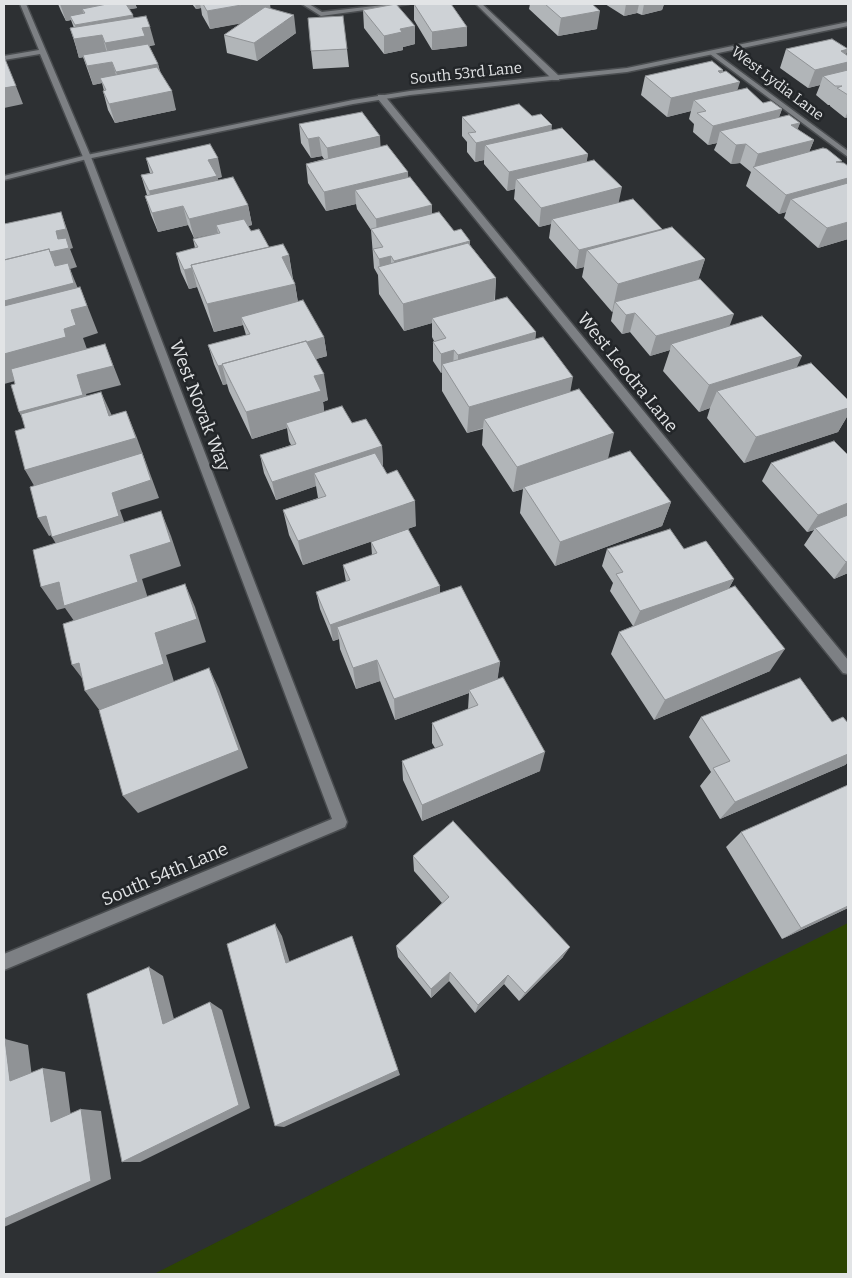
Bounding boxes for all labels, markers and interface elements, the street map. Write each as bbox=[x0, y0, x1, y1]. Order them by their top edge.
street label: West Lydia Lane bbox=[727, 43, 827, 125]
street label: South 53rd Lane bbox=[409, 59, 523, 89]
street label: West Leodra Lane bbox=[572, 309, 682, 437]
street label: West Novak Way bbox=[164, 338, 234, 474]
street label: South 54th Lane bbox=[99, 839, 231, 911]

